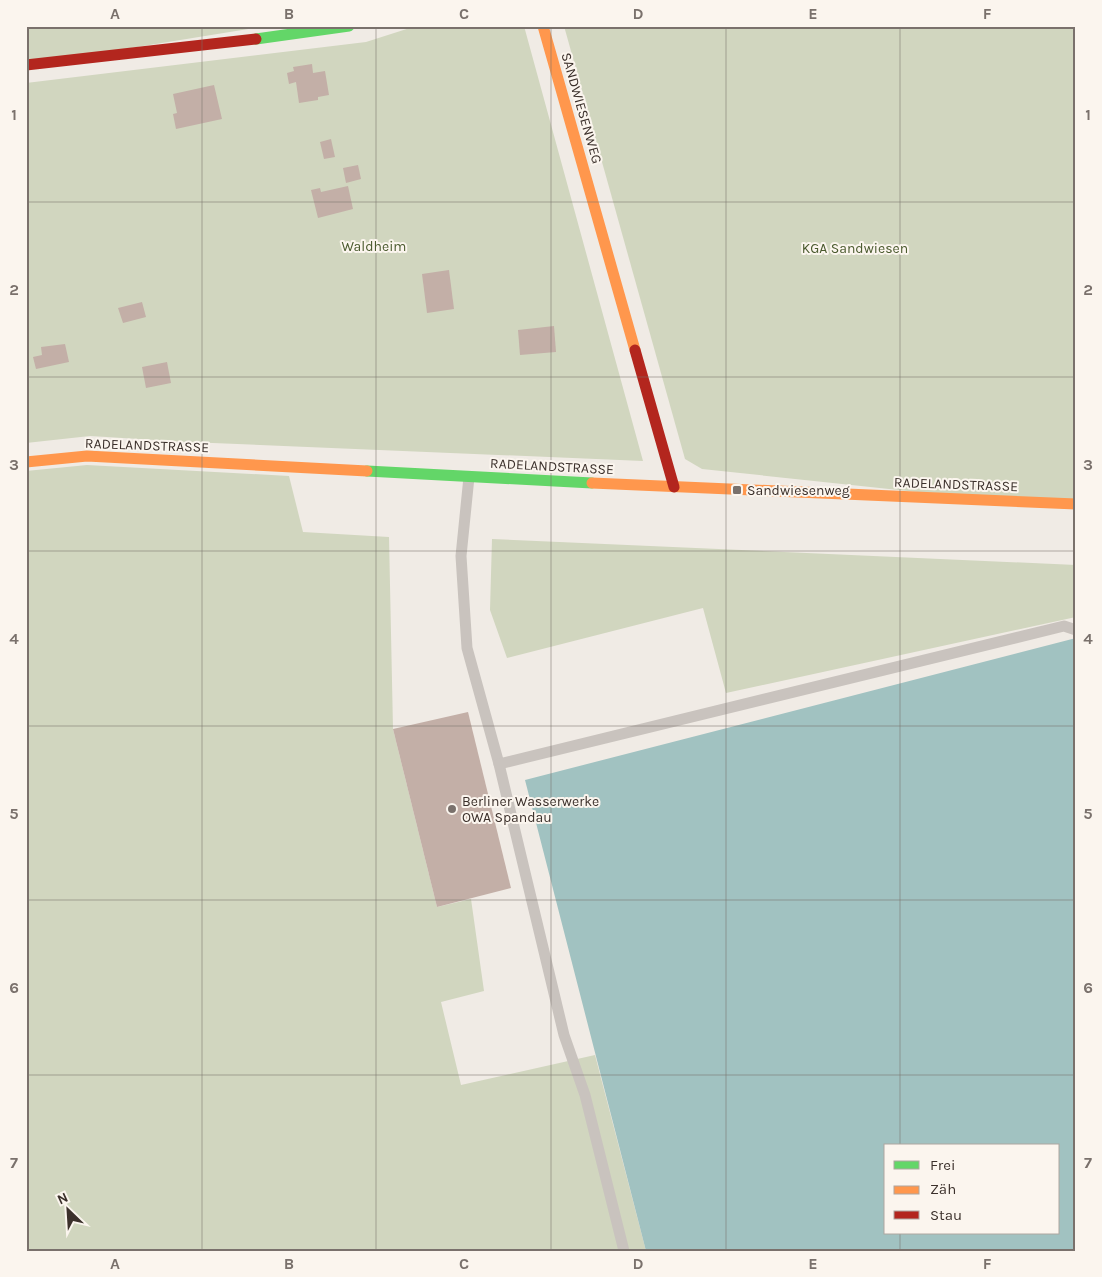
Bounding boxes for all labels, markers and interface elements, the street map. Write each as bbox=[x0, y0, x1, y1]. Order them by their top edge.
text: A bbox=[110, 4, 120, 23]
text: B bbox=[284, 4, 294, 23]
text: C bbox=[459, 4, 469, 23]
text: D bbox=[633, 4, 644, 23]
text: E bbox=[808, 4, 818, 23]
text: F bbox=[983, 4, 992, 23]
street label: SANDWIESENWEG bbox=[558, 51, 606, 166]
text: 1 bbox=[11, 105, 17, 124]
text: 1 bbox=[1085, 105, 1091, 124]
park label: Waldheim bbox=[342, 238, 406, 255]
park label: KGA Sandwiesen bbox=[802, 240, 908, 257]
text: 2 bbox=[9, 280, 19, 299]
text: 2 bbox=[1083, 280, 1093, 299]
street label: RADELANDSTRASSE bbox=[85, 435, 209, 456]
text: 3 bbox=[9, 455, 19, 474]
street label: RADELANDSTRASSE bbox=[490, 455, 614, 478]
text: 3 bbox=[1083, 455, 1093, 474]
street label: RADELANDSTRASSE bbox=[894, 474, 1018, 495]
place label: Sandwiesenweg bbox=[747, 482, 850, 499]
marker: Sandwiesenweg bbox=[731, 484, 743, 496]
text: 4 bbox=[9, 629, 19, 648]
text: 4 bbox=[1083, 629, 1093, 648]
place label: Berliner Wasserwerke OWA Spandau bbox=[462, 793, 599, 826]
marker: Berliner Wasserwerke OWA Spandau bbox=[446, 803, 458, 815]
text: 5 bbox=[9, 804, 19, 823]
text: 5 bbox=[1083, 804, 1093, 823]
text: 6 bbox=[9, 978, 19, 997]
text: 6 bbox=[1083, 978, 1093, 997]
legend bbox=[884, 1144, 1060, 1234]
text: 7 bbox=[10, 1153, 18, 1172]
text: 7 bbox=[1084, 1153, 1092, 1172]
text: Frei bbox=[930, 1156, 955, 1174]
text: Zäh bbox=[930, 1180, 956, 1198]
north arrow bbox=[42, 1184, 92, 1234]
text: N bbox=[55, 1189, 71, 1208]
text: Stau bbox=[930, 1206, 962, 1224]
text: A bbox=[110, 1254, 120, 1273]
text: B bbox=[284, 1254, 294, 1273]
text: C bbox=[459, 1254, 469, 1273]
text: D bbox=[633, 1254, 644, 1273]
text: E bbox=[808, 1254, 818, 1273]
text: F bbox=[983, 1254, 992, 1273]

